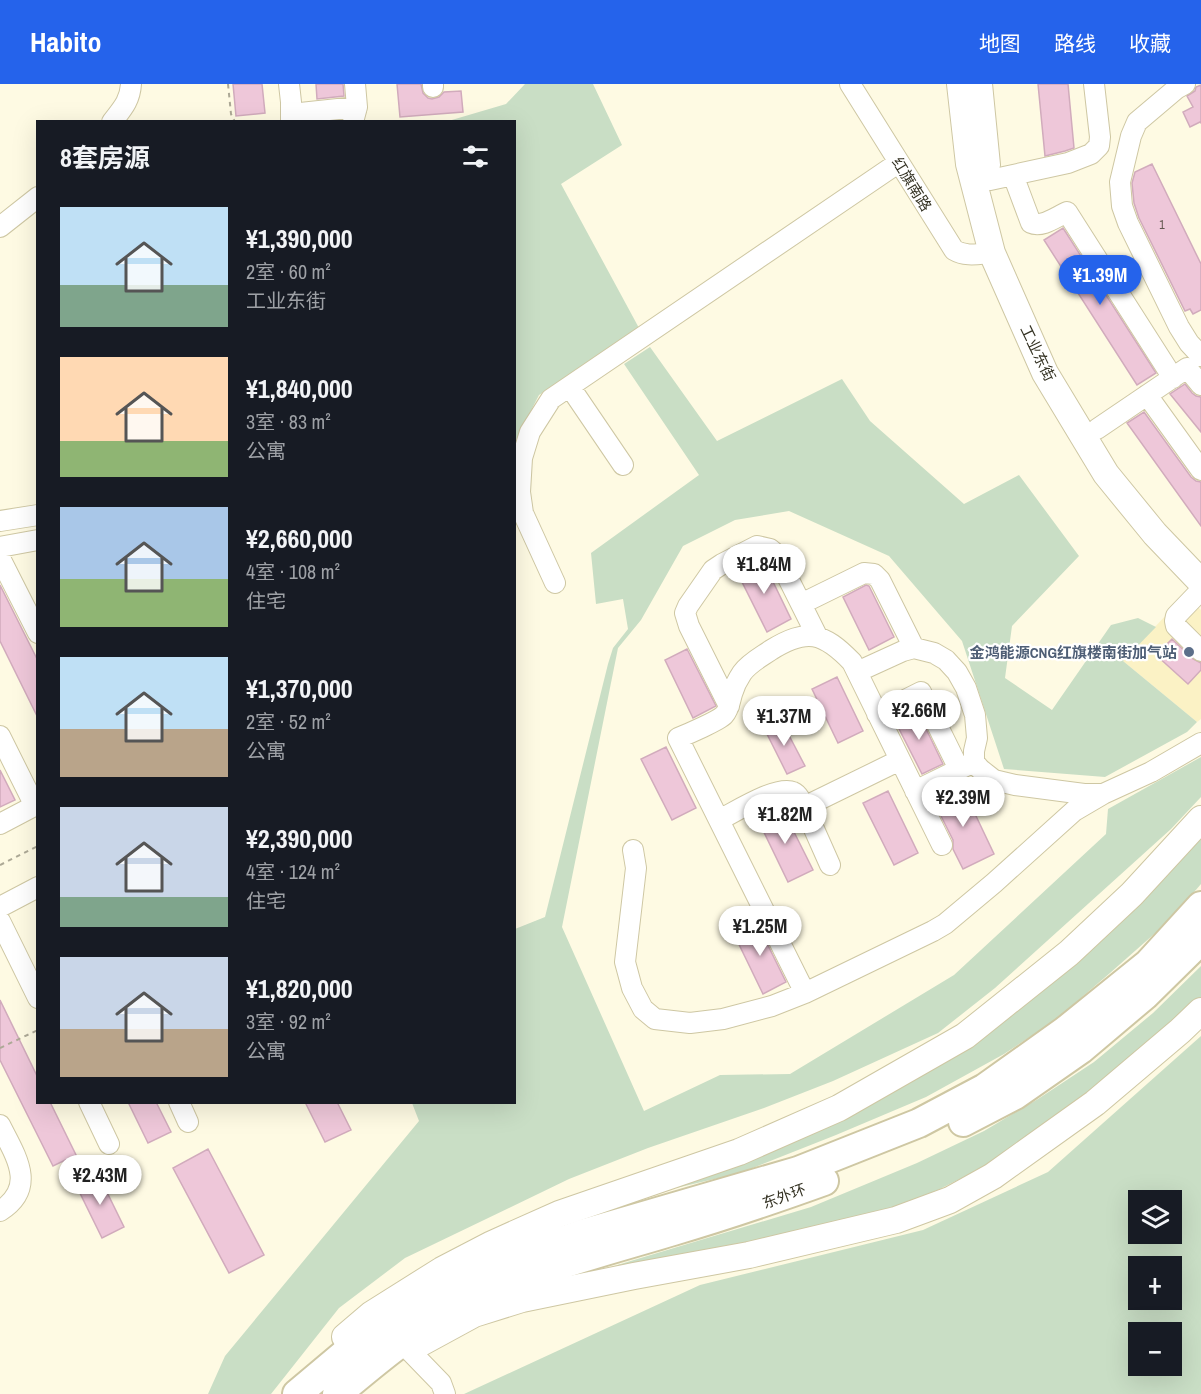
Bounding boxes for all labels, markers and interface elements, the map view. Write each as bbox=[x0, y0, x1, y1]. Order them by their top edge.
text: Habito bbox=[30, 23, 101, 61]
text: 地图 bbox=[979, 29, 1021, 58]
text: 路线 bbox=[1054, 29, 1096, 58]
text: 收藏 bbox=[1129, 29, 1171, 58]
text: 8套房源 bbox=[60, 140, 150, 175]
icon: filters bbox=[459, 140, 492, 173]
street label: 红旗南路 bbox=[887, 153, 937, 215]
house number: 1 bbox=[1159, 217, 1165, 233]
text: ¥1,390,000 bbox=[246, 221, 353, 256]
icon: home bbox=[108, 231, 180, 303]
pin: ¥1.39M bbox=[1051, 255, 1149, 306]
text: 2室 · 60 m² bbox=[246, 258, 331, 285]
text: ¥1.39M bbox=[1073, 261, 1127, 288]
text: 工业东街 bbox=[246, 287, 326, 314]
street label: 工业东街 bbox=[1015, 321, 1061, 385]
text: ¥1,840,000 bbox=[246, 371, 353, 406]
icon: home bbox=[108, 381, 180, 453]
text: 3室 · 83 m² bbox=[246, 408, 331, 435]
text: 公寓 bbox=[246, 437, 286, 464]
text: ¥2,660,000 bbox=[246, 521, 353, 556]
icon: home bbox=[108, 531, 180, 603]
pin: ¥1.84M bbox=[715, 544, 813, 595]
text: ¥1.84M bbox=[737, 550, 791, 577]
text: 4室 · 108 m² bbox=[246, 558, 340, 585]
text: 住宅 bbox=[246, 587, 286, 614]
place label: 金鸿能源CNG红旗楼南街加气站 bbox=[970, 642, 1177, 663]
marker: 金鸿能源CNG红旗楼南街加气站 bbox=[1182, 645, 1196, 659]
text: ¥1,370,000 bbox=[246, 671, 353, 706]
icon: home bbox=[108, 681, 180, 753]
pin: ¥2.66M bbox=[870, 690, 968, 741]
pin: ¥1.37M bbox=[735, 696, 833, 747]
text: ¥2.66M bbox=[892, 696, 946, 723]
text: ¥1.37M bbox=[757, 702, 811, 729]
text: 2室 · 52 m² bbox=[246, 708, 331, 735]
text: 公寓 bbox=[246, 737, 286, 764]
pin: ¥2.39M bbox=[914, 777, 1012, 828]
text: ¥2.39M bbox=[936, 783, 990, 810]
pin: ¥1.82M bbox=[736, 794, 834, 845]
text: ¥1.82M bbox=[758, 800, 812, 827]
text: ¥2,390,000 bbox=[246, 821, 353, 856]
icon: home bbox=[108, 831, 180, 903]
text: 4室 · 124 m² bbox=[246, 858, 340, 885]
text: 住宅 bbox=[246, 887, 286, 914]
pin: ¥1.25M bbox=[711, 906, 809, 957]
text: ¥1.25M bbox=[733, 912, 787, 939]
text: ¥1,820,000 bbox=[246, 971, 353, 1006]
icon: home bbox=[108, 981, 180, 1053]
text: 3室 · 92 m² bbox=[246, 1008, 331, 1035]
text: 公寓 bbox=[246, 1037, 286, 1064]
pin: ¥2.43M bbox=[51, 1155, 149, 1206]
text: ¥2.43M bbox=[73, 1161, 127, 1188]
street label: 东外环 bbox=[759, 1178, 809, 1214]
map controls bbox=[1128, 1190, 1182, 1376]
button: layers bbox=[1128, 1190, 1182, 1244]
button: + bbox=[1128, 1256, 1182, 1310]
button: − bbox=[1128, 1322, 1182, 1376]

